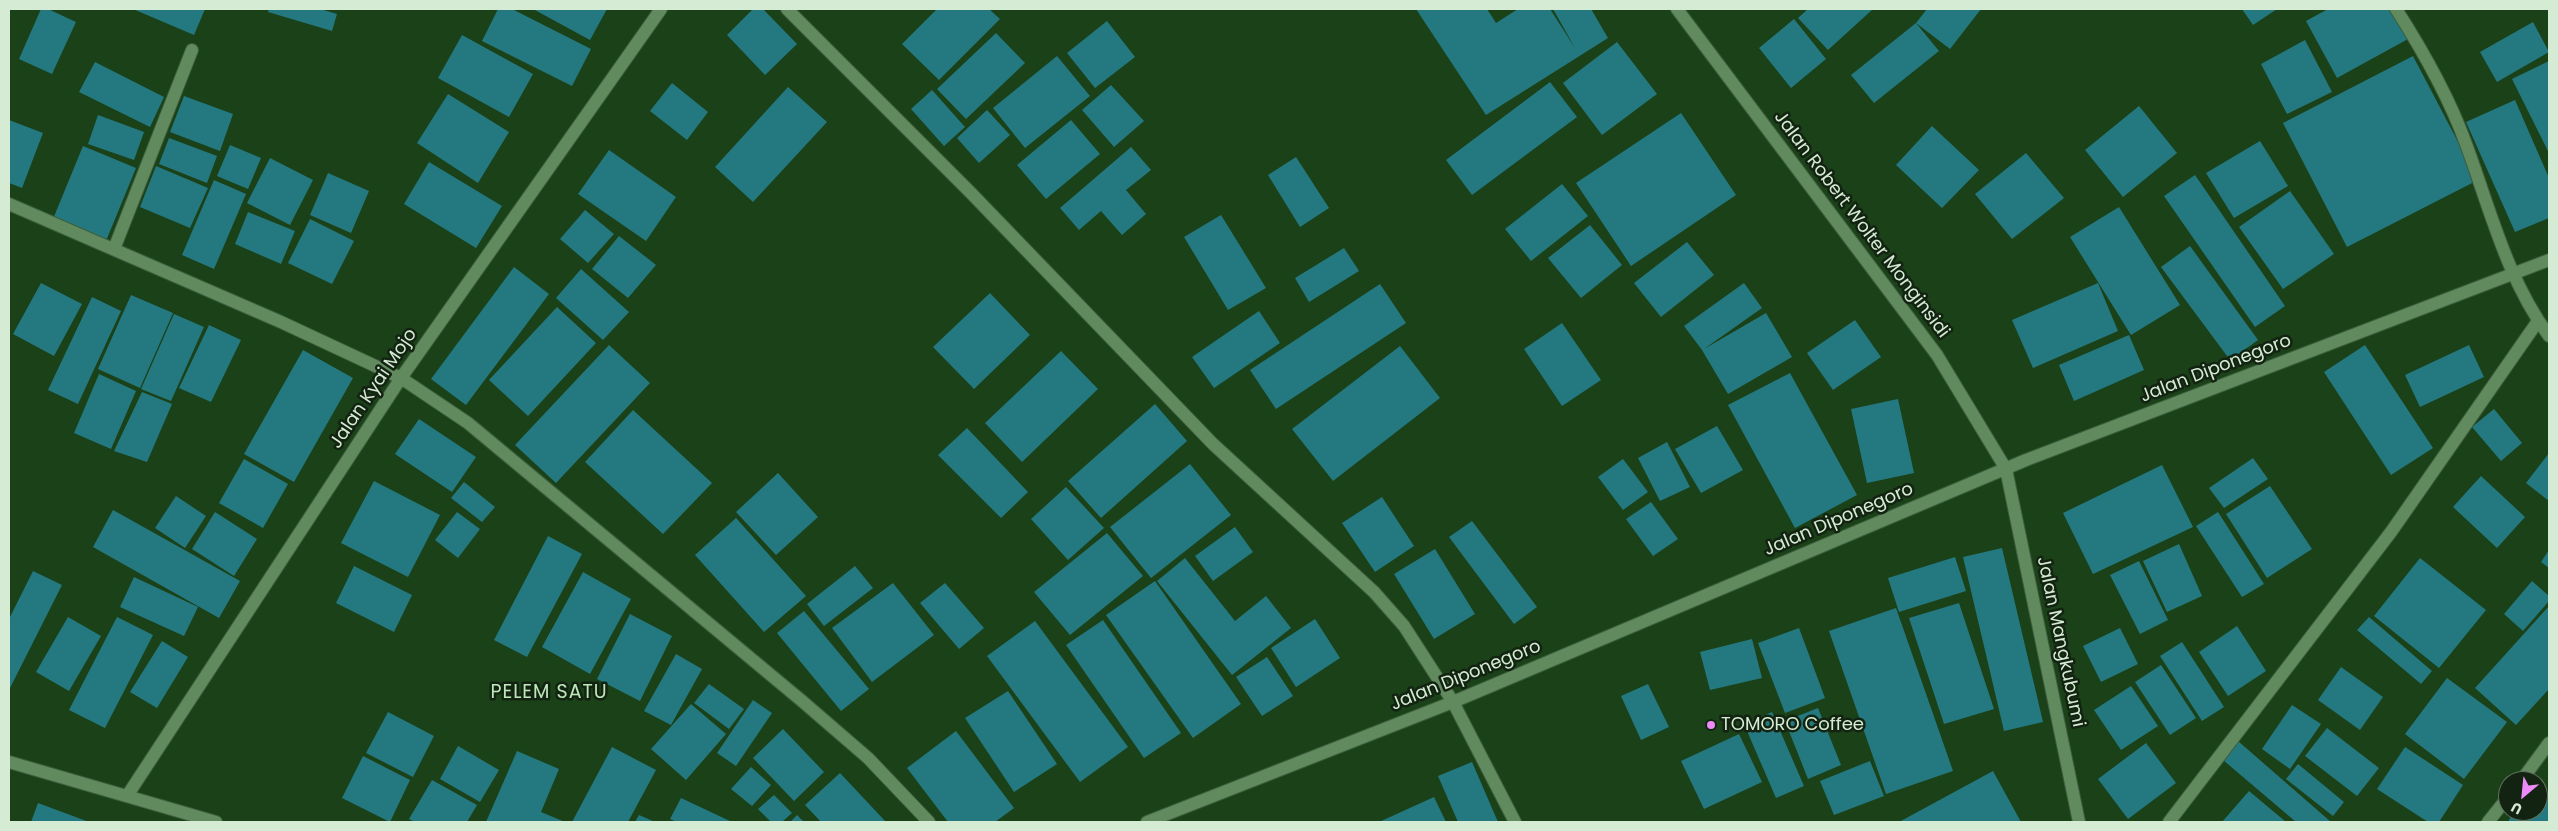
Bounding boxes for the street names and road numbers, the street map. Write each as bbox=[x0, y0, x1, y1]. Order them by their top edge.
street label: Jalan Robert Wolter Monginsidi bbox=[1769, 107, 1953, 343]
street label: Jalan Kyai Mojo bbox=[326, 325, 422, 453]
street label: Jalan Diponegoro bbox=[2137, 330, 2295, 408]
street label: Jalan Diponegoro bbox=[1761, 479, 1917, 561]
street label: Jalan Mangkubumi bbox=[2031, 555, 2089, 729]
street label: Jalan Diponegoro bbox=[1388, 636, 1544, 716]

